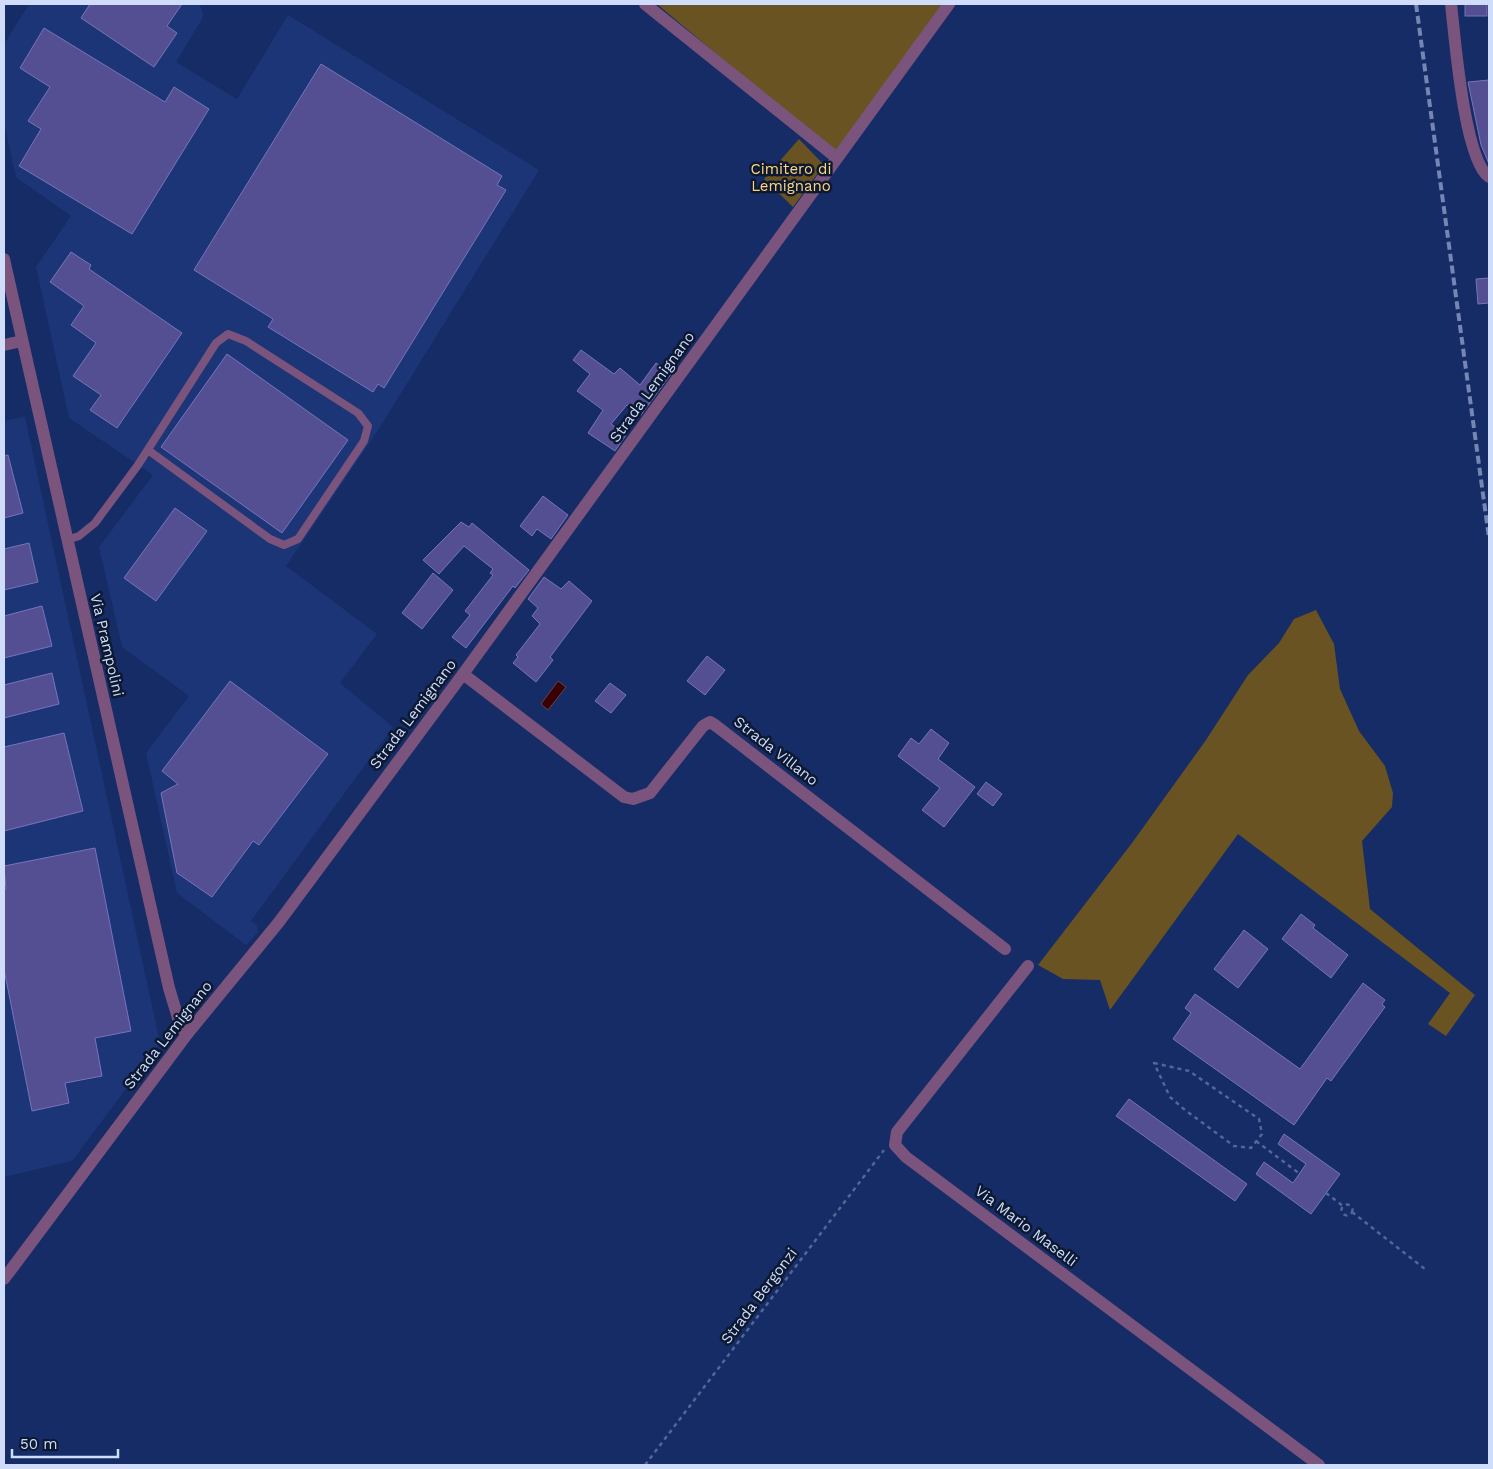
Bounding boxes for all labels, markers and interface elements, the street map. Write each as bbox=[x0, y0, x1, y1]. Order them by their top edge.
park label: Cimitero di Lemignano bbox=[751, 160, 831, 195]
street label: Strada Lemignano bbox=[606, 328, 698, 446]
street label: Via Prampolini bbox=[86, 592, 128, 698]
street label: Strada Lemignano bbox=[366, 656, 460, 772]
street label: Strada Villano bbox=[730, 712, 822, 790]
street label: Strada Lemignano bbox=[120, 977, 216, 1093]
street label: Via Mario Maselli bbox=[971, 1182, 1081, 1270]
street label: Strada Bergonzi bbox=[717, 1244, 801, 1348]
scale bar bbox=[12, 1426, 119, 1458]
text: 50 m bbox=[20, 1435, 57, 1453]

